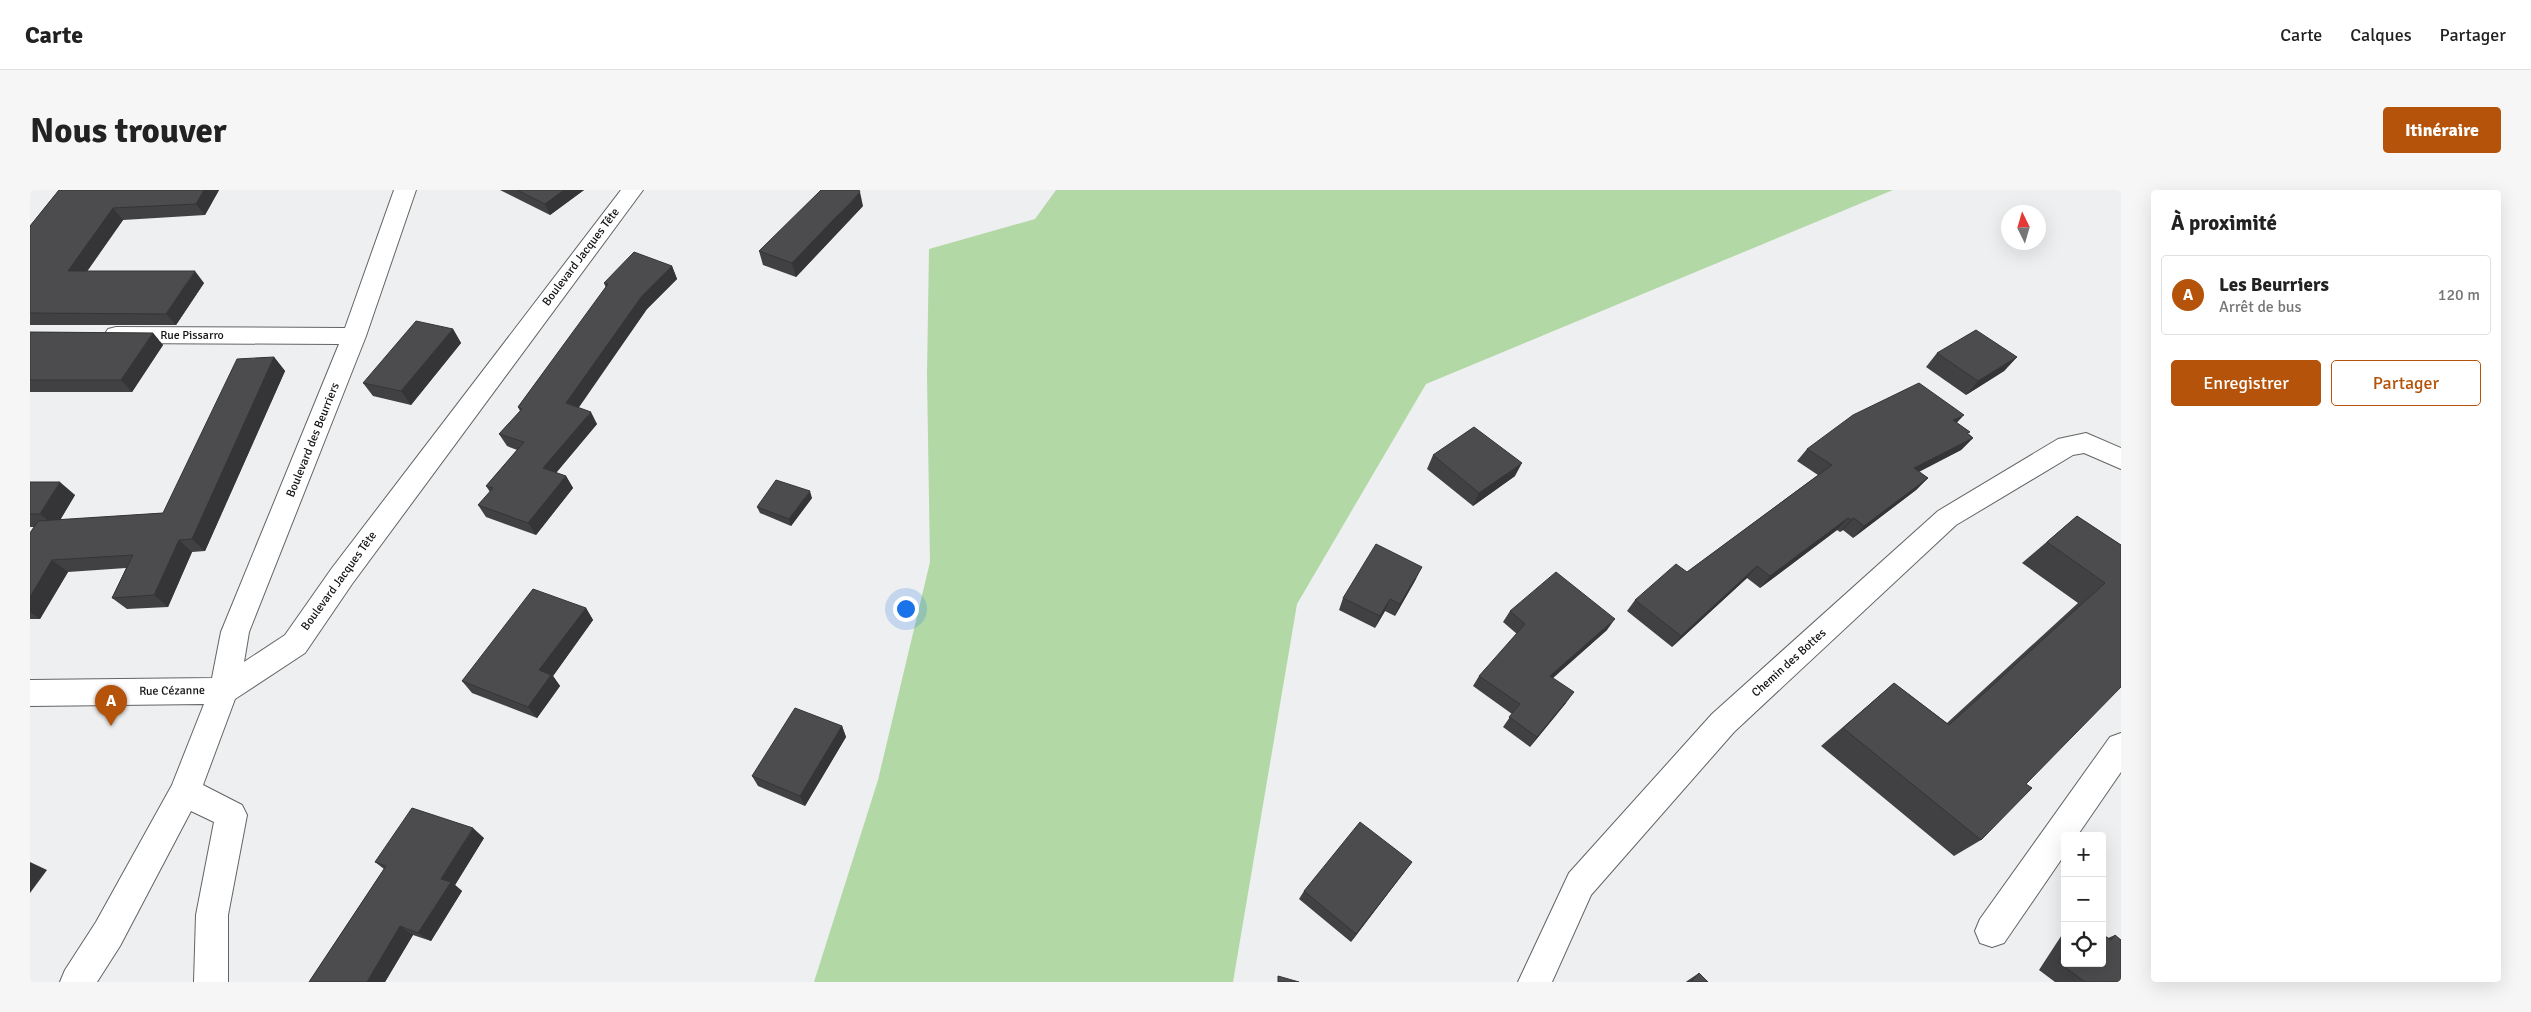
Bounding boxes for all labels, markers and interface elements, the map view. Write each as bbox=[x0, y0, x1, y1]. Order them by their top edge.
text: Carte bbox=[25, 20, 83, 50]
text: Carte bbox=[2280, 24, 2322, 46]
text: Calques bbox=[2350, 24, 2412, 46]
text: Partager bbox=[2440, 24, 2506, 46]
button: Itinéraire bbox=[2383, 107, 2501, 153]
text: Nous trouver bbox=[30, 109, 227, 152]
street label: Boulevard Jacques Tête bbox=[539, 205, 623, 309]
north arrow bbox=[2001, 205, 2046, 250]
text: À proximité bbox=[2171, 210, 2277, 236]
text: Les Beurriers bbox=[2219, 273, 2329, 297]
text: A bbox=[2183, 285, 2193, 305]
text: 120 m bbox=[2438, 285, 2480, 305]
text: Arrêt de bus bbox=[2219, 297, 2302, 317]
street label: Rue Pissarro bbox=[160, 328, 224, 343]
button: Enregistrer bbox=[2171, 360, 2321, 406]
button: Partager bbox=[2331, 360, 2481, 406]
street label: Boulevard des Beurriers bbox=[283, 381, 343, 499]
street label: Boulevard Jacques Tête bbox=[298, 528, 380, 634]
your location bbox=[893, 596, 919, 622]
street label: Chemin des Bottes bbox=[1749, 626, 1829, 700]
street label: Rue Cézanne bbox=[139, 683, 205, 699]
pin: A bbox=[95, 685, 127, 726]
map controls bbox=[2061, 832, 2106, 967]
button: + bbox=[2061, 832, 2106, 877]
button: − bbox=[2061, 877, 2106, 922]
button: locate bbox=[2061, 922, 2106, 967]

